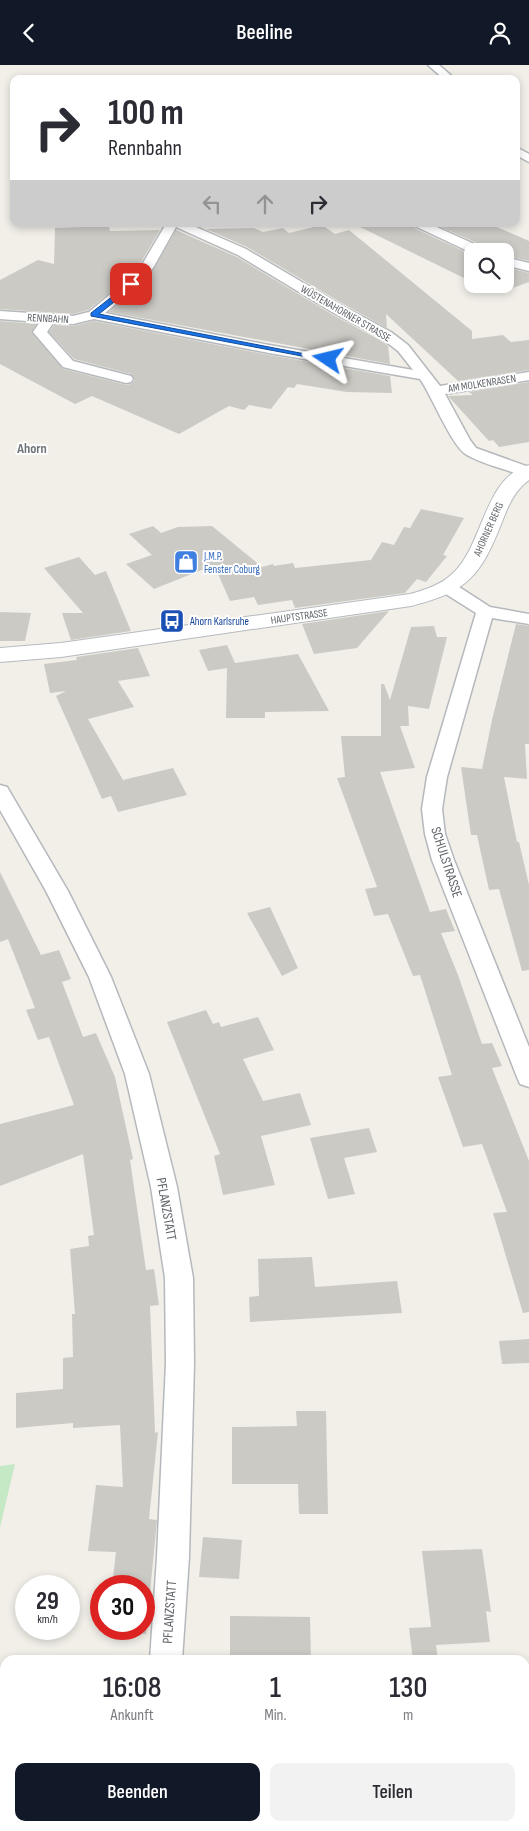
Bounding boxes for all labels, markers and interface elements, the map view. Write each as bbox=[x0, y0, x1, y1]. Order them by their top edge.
icon: back bbox=[15, 19, 43, 47]
text: Beeline bbox=[236, 19, 293, 46]
icon: person bbox=[486, 19, 514, 47]
text: 100 m bbox=[108, 92, 184, 135]
icon: right bbox=[25, 95, 90, 160]
text: Rennbahn bbox=[108, 135, 182, 162]
icon: left bbox=[198, 190, 226, 218]
icon: ahead bbox=[251, 190, 279, 218]
icon: right bbox=[304, 190, 332, 218]
map controls bbox=[464, 243, 514, 293]
button: search bbox=[464, 243, 514, 293]
pin bbox=[110, 263, 152, 305]
icon: arrive bbox=[117, 270, 145, 298]
street label: WÜSTENAHORNER STRASSE bbox=[298, 282, 393, 345]
street label: RENNBAHN bbox=[27, 311, 69, 326]
position arrow bbox=[301, 332, 353, 384]
street label: AM MOLKENRASEN bbox=[446, 372, 517, 395]
district label: Ahorn bbox=[16, 440, 47, 457]
street label: AHORNER BERG bbox=[470, 500, 506, 559]
shop icon: J.M.P. Fenster Coburg bbox=[173, 549, 199, 575]
place label: J.M.P. Fenster Coburg bbox=[203, 550, 261, 576]
street label: HAUPTSTRASSE bbox=[270, 606, 328, 627]
bus stop icon: Ahorn Karlsruhe bbox=[159, 608, 185, 634]
place label: Ahorn Karlsruhe bbox=[189, 615, 249, 628]
street label: SCHULSTRASSE bbox=[427, 825, 466, 900]
street label: PFLANZSTATT bbox=[153, 1176, 180, 1242]
speed limit sign: 30 bbox=[90, 1575, 155, 1640]
street label: PFLANZSTATT bbox=[159, 1579, 180, 1644]
text: 29 bbox=[36, 1586, 59, 1617]
text: km/h bbox=[37, 1612, 58, 1627]
text: 16:08 bbox=[103, 1670, 161, 1706]
text: 1 bbox=[270, 1670, 281, 1706]
text: 130 bbox=[389, 1670, 427, 1706]
text: Ankunft bbox=[110, 1706, 154, 1725]
text: Min. bbox=[264, 1706, 286, 1725]
text: m bbox=[403, 1706, 413, 1725]
button: Beenden bbox=[15, 1763, 260, 1821]
button: Teilen bbox=[270, 1763, 515, 1821]

